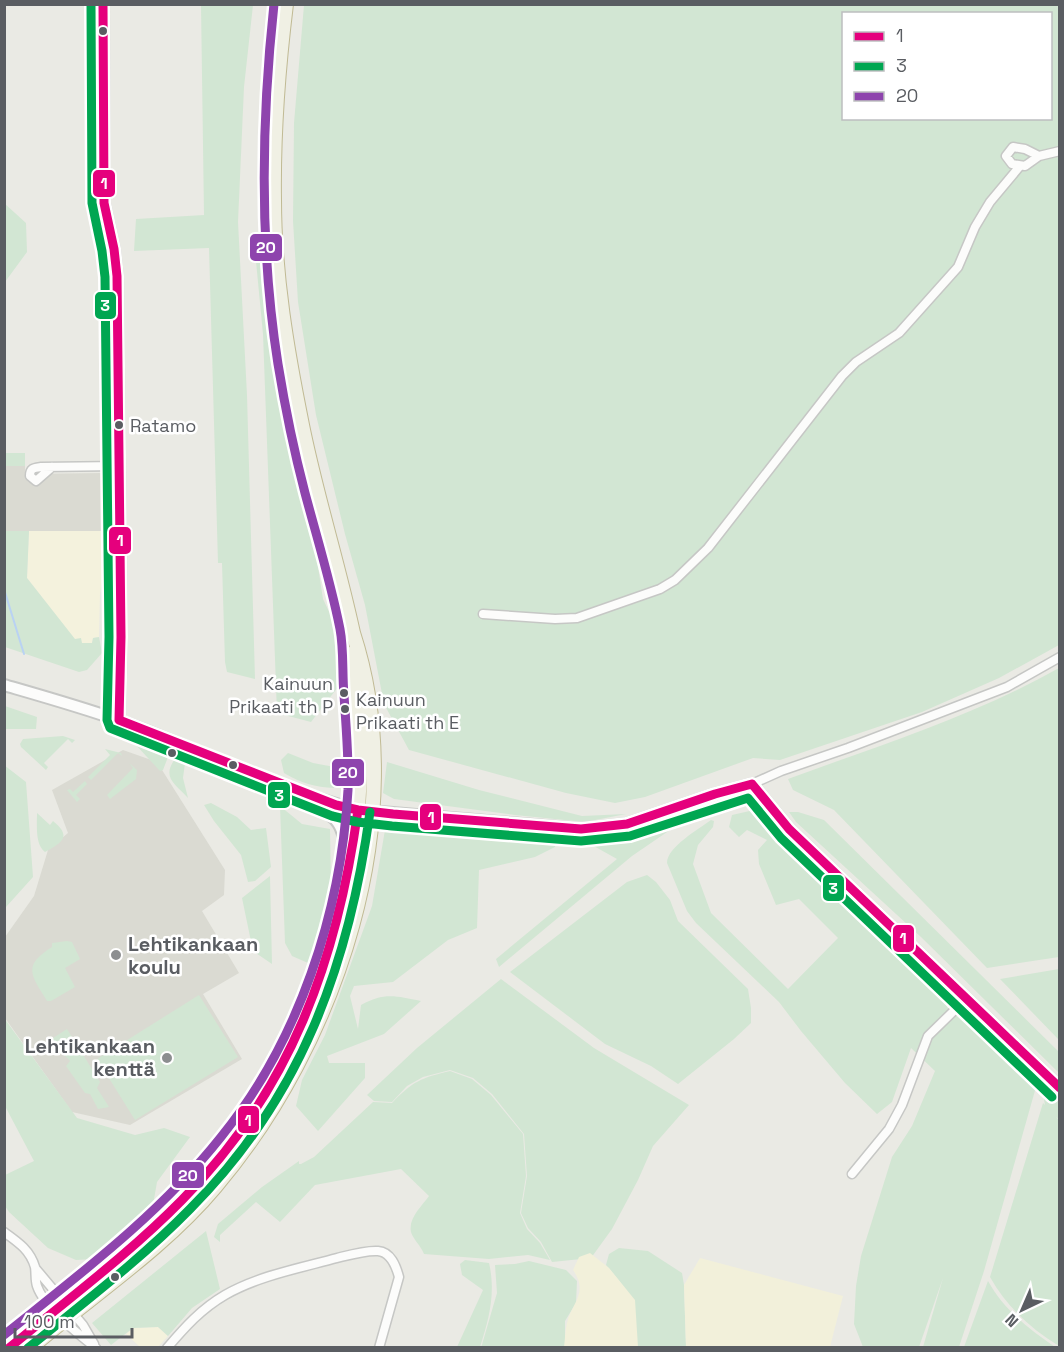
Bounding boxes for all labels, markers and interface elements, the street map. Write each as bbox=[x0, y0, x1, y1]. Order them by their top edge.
legend bbox=[842, 12, 1052, 120]
text: 1 bbox=[896, 24, 904, 47]
unlabelled marker bbox=[97, 25, 109, 37]
text: 3 bbox=[896, 54, 907, 77]
text: 20 bbox=[896, 84, 918, 107]
line badge: 1 bbox=[92, 169, 116, 198]
text: 1 bbox=[100, 173, 108, 194]
line badge: 20 bbox=[249, 233, 283, 262]
text: 20 bbox=[256, 237, 276, 258]
line badge: 3 bbox=[94, 291, 117, 320]
text: 3 bbox=[100, 295, 110, 316]
place label: Ratamo bbox=[130, 414, 196, 437]
marker: Ratamo bbox=[113, 419, 125, 431]
line badge: 1 bbox=[108, 526, 132, 555]
text: 1 bbox=[116, 530, 124, 551]
place label: Kainuun Prikaati th P bbox=[229, 672, 333, 718]
marker: Kainuun Prikaati th P bbox=[338, 687, 350, 699]
place label: Kainuun Prikaati th E bbox=[356, 688, 459, 734]
marker: Kainuun Prikaati th E bbox=[339, 703, 351, 715]
unlabelled marker bbox=[166, 747, 178, 759]
line badge: 20 bbox=[331, 758, 365, 787]
unlabelled marker bbox=[227, 759, 239, 771]
text: 20 bbox=[338, 762, 358, 783]
line badge: 3 bbox=[267, 781, 291, 809]
text: 3 bbox=[274, 785, 284, 806]
line badge: 1 bbox=[419, 803, 442, 831]
text: 1 bbox=[427, 807, 435, 828]
line badge: 3 bbox=[822, 874, 845, 902]
text: 3 bbox=[828, 878, 838, 899]
line badge: 1 bbox=[892, 924, 915, 953]
text: 1 bbox=[899, 928, 907, 949]
place label: Lehtikankaan koulu bbox=[128, 931, 258, 980]
marker: Lehtikankaan koulu bbox=[109, 948, 123, 962]
place label: Lehtikankaan kenttä bbox=[25, 1033, 155, 1082]
marker: Lehtikankaan kenttä bbox=[160, 1051, 174, 1065]
line badge: 1 bbox=[237, 1105, 260, 1134]
text: 1 bbox=[244, 1110, 252, 1131]
line badge: 20 bbox=[171, 1161, 205, 1189]
text: 20 bbox=[178, 1165, 198, 1186]
unlabelled marker bbox=[109, 1271, 121, 1283]
north arrow bbox=[992, 1280, 1052, 1340]
scale bar bbox=[15, 1301, 132, 1339]
text: N bbox=[1001, 1309, 1023, 1332]
text: 100 m bbox=[24, 1310, 75, 1333]

